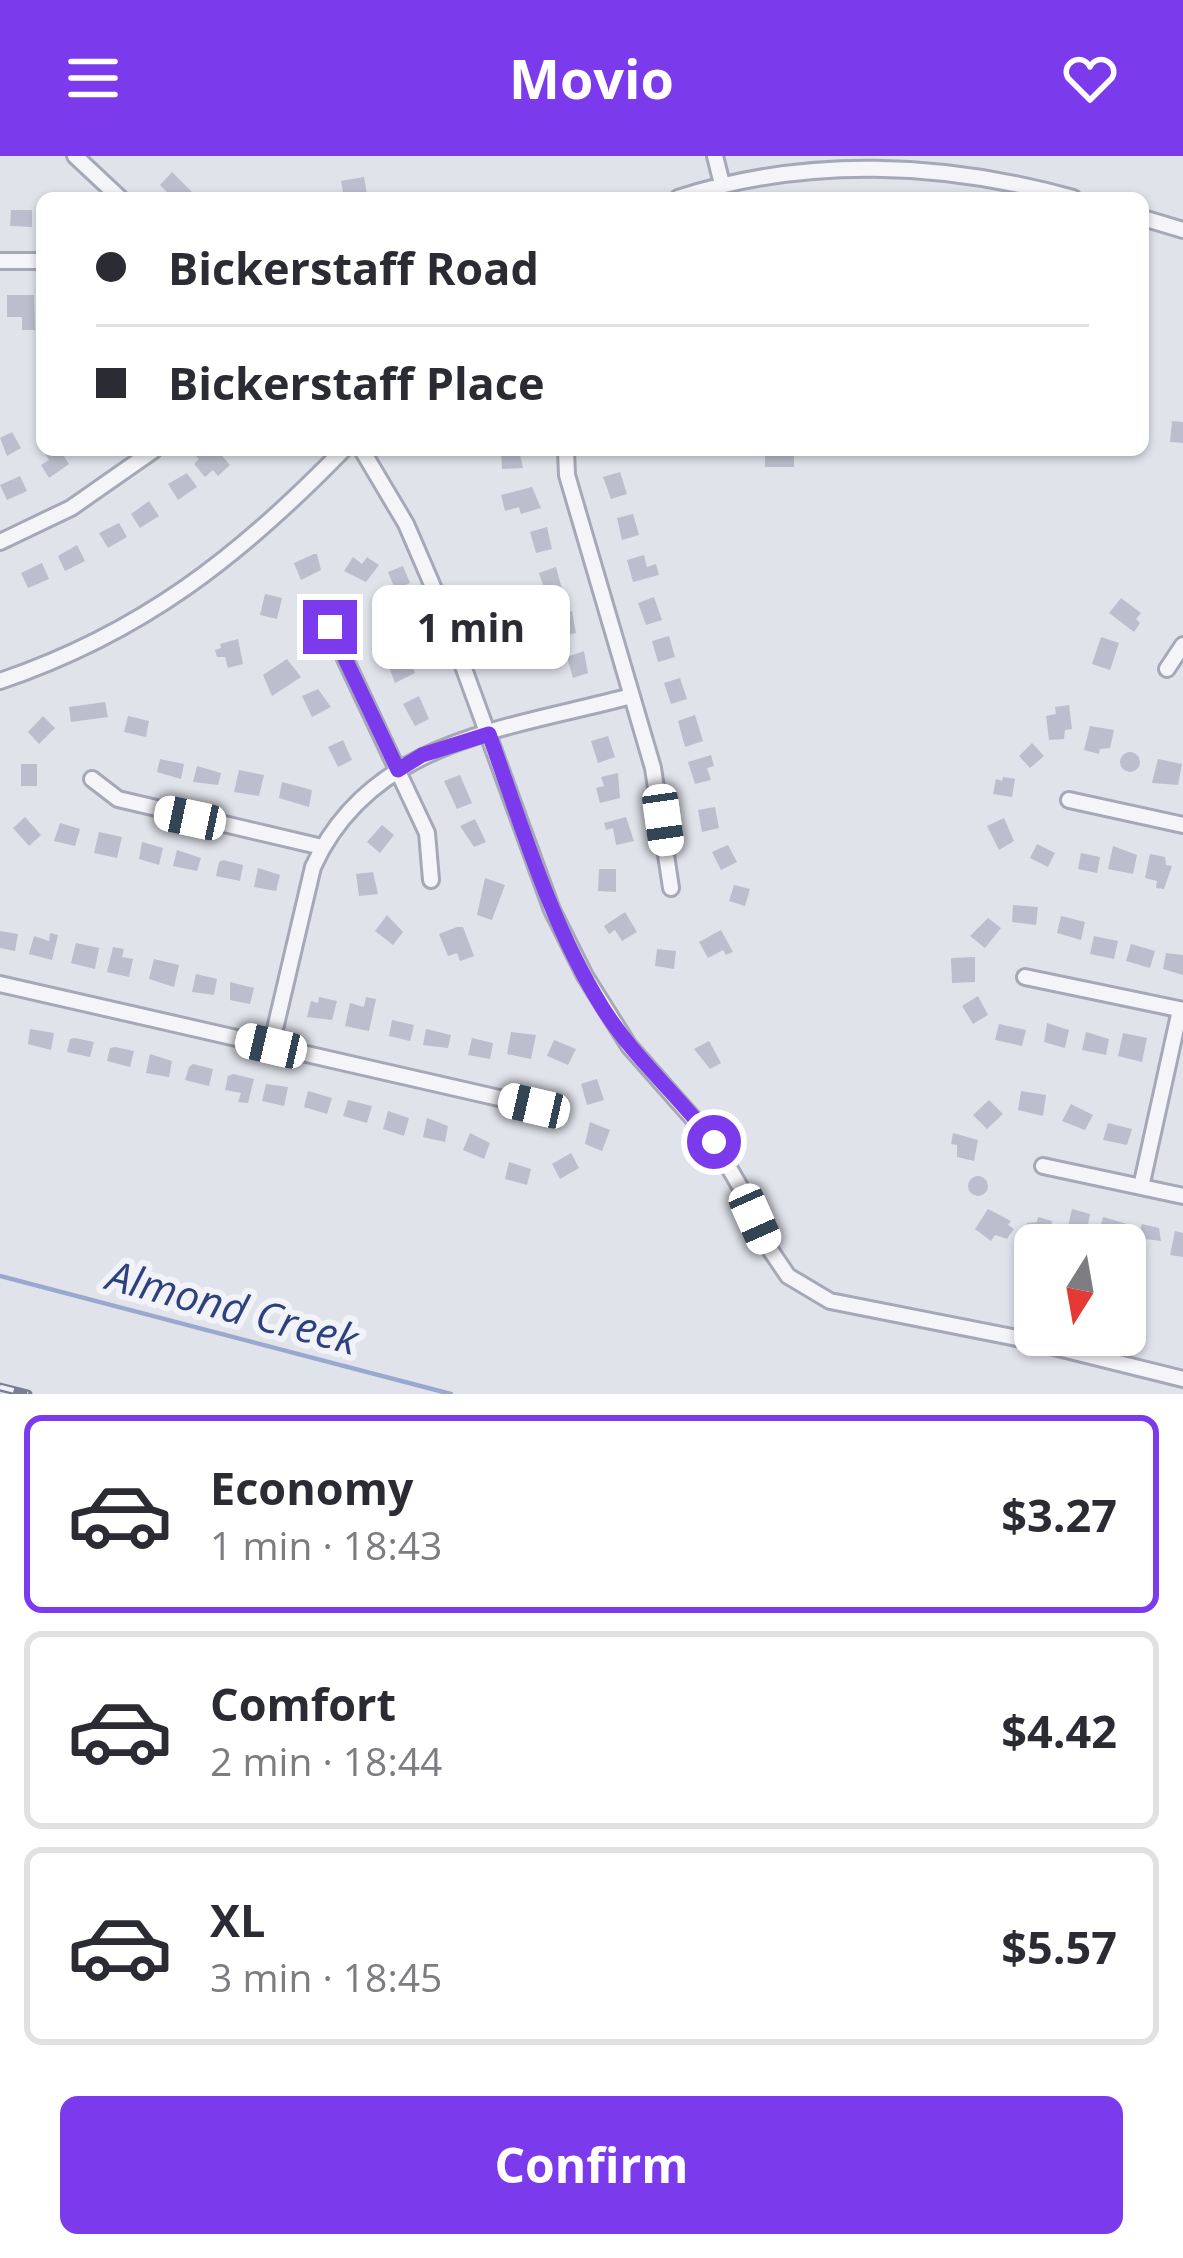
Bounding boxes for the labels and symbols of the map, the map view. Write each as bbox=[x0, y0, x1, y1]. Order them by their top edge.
callout: 1 min bbox=[372, 585, 570, 669]
route end bbox=[303, 600, 357, 654]
car bbox=[640, 782, 686, 858]
car bbox=[151, 793, 229, 843]
car bbox=[232, 1020, 310, 1072]
car bbox=[495, 1080, 573, 1132]
route start bbox=[687, 1115, 741, 1169]
car bbox=[724, 1179, 786, 1259]
north arrow bbox=[1014, 1224, 1146, 1356]
water label: Almond Creek bbox=[98, 1244, 366, 1367]

